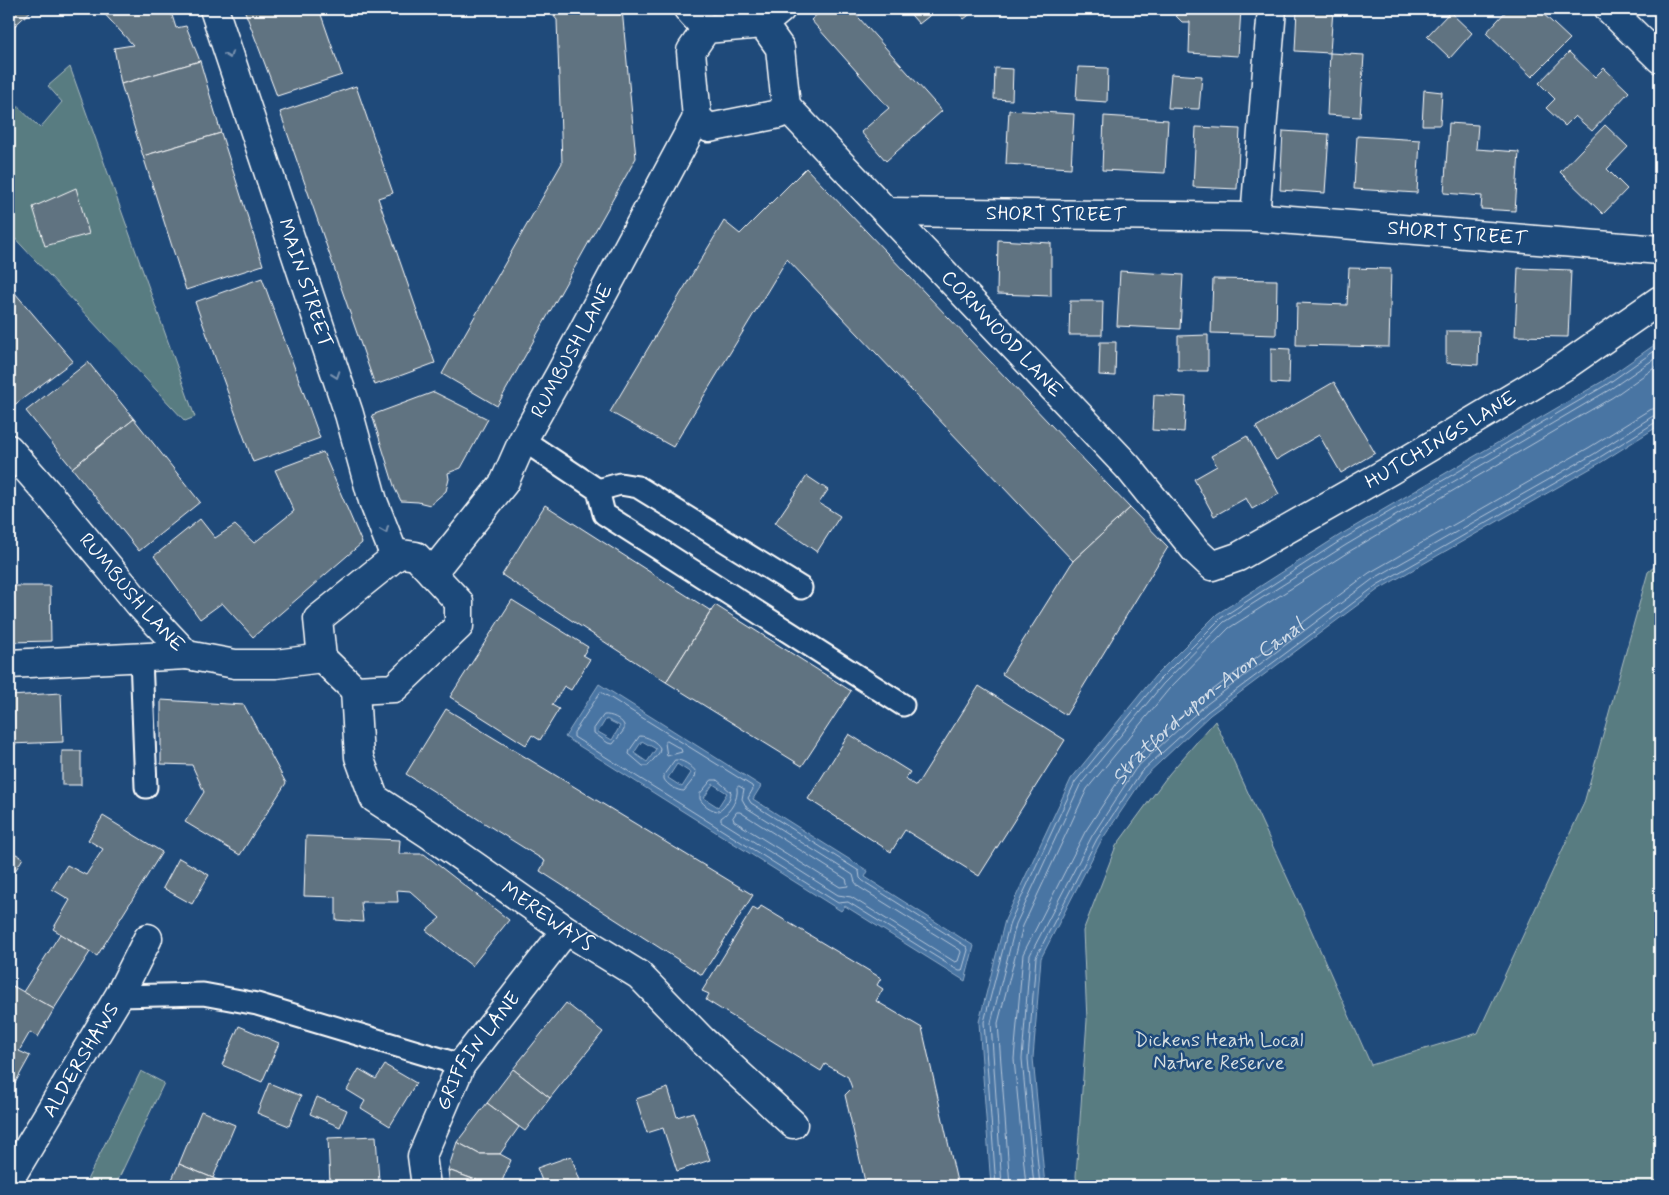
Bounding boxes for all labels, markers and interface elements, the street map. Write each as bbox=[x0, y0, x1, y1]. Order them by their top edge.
one-way arrow bbox=[223, 50, 233, 59]
street label: SHORT STREET bbox=[986, 200, 1128, 229]
street label: SHORT STREET bbox=[1386, 214, 1530, 253]
street label: MAIN STREET bbox=[271, 215, 339, 351]
street label: CORNWOOD LANE bbox=[935, 264, 1069, 404]
street label: RUMBUSH LANE bbox=[524, 279, 619, 423]
one-way arrow bbox=[330, 370, 340, 379]
street label: HUTCHINGS LANE bbox=[1360, 384, 1522, 495]
one-way arrow bbox=[378, 525, 389, 534]
street label: RUMBUSH LANE bbox=[73, 527, 191, 658]
water label: Stratford-upon-Avon Canal bbox=[1105, 611, 1311, 790]
street label: MEREWAYS bbox=[496, 875, 599, 958]
street label: GRIFFIN LANE bbox=[430, 986, 527, 1114]
street label: ALDERSHAWS bbox=[36, 997, 126, 1122]
park label: Dickens Heath Local Nature Reserve bbox=[1134, 1027, 1304, 1077]

